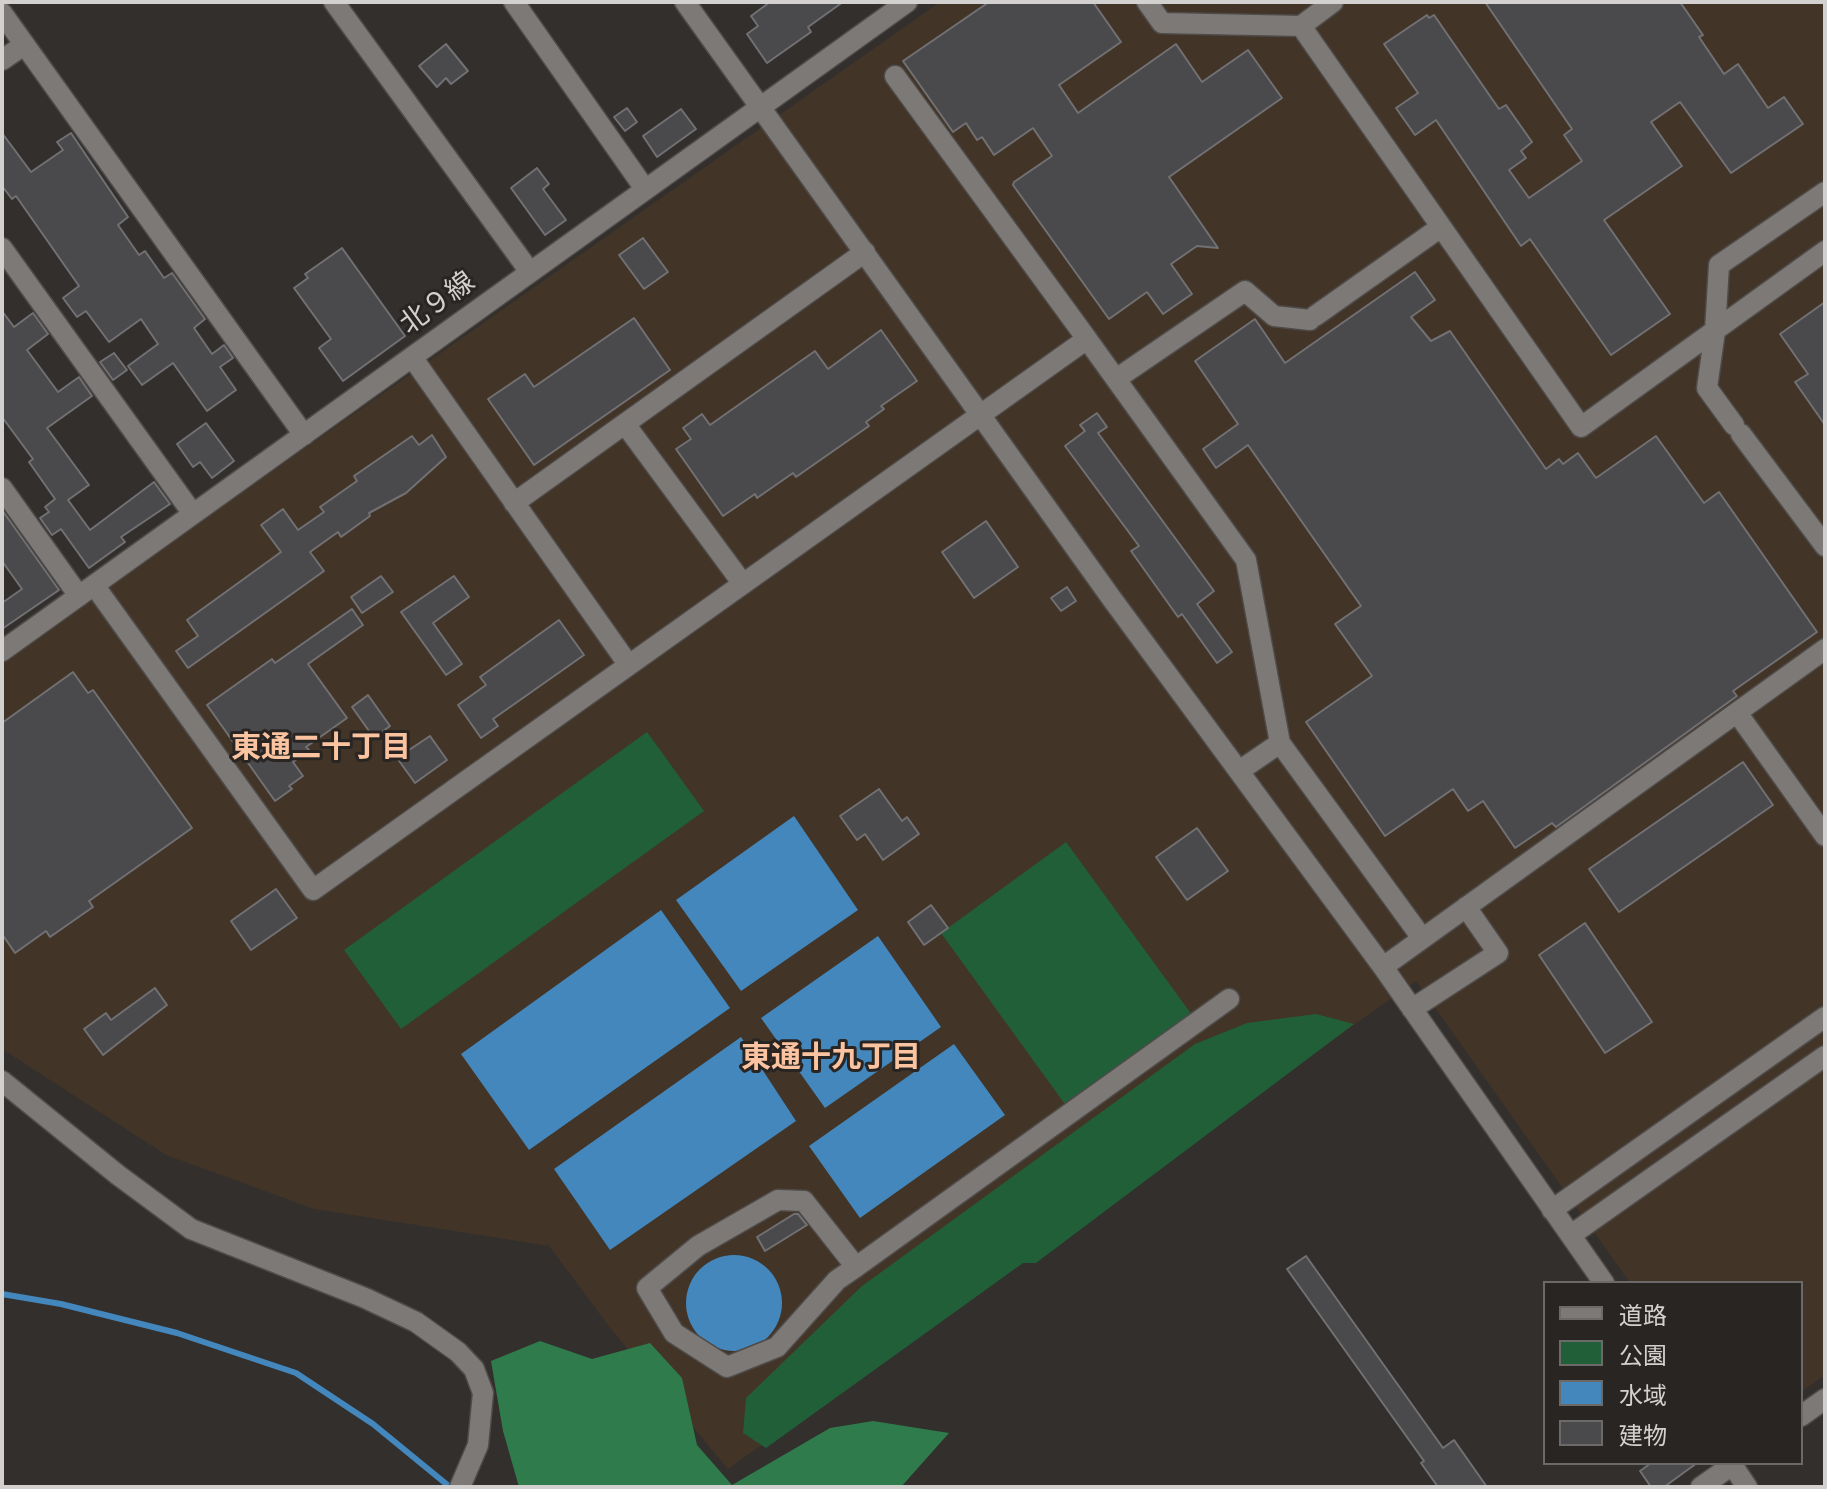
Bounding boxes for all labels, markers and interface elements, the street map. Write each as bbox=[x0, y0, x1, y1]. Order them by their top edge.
street label: 北９線 bbox=[394, 266, 482, 342]
district label: 東通二十丁目 bbox=[231, 731, 411, 767]
district label: 東通十九丁目 bbox=[741, 1041, 921, 1077]
legend bbox=[1543, 1281, 1803, 1465]
text: 道路 bbox=[1619, 1299, 1667, 1331]
text: 公園 bbox=[1619, 1339, 1667, 1371]
text: 水域 bbox=[1619, 1379, 1667, 1411]
text: 建物 bbox=[1619, 1419, 1667, 1451]

